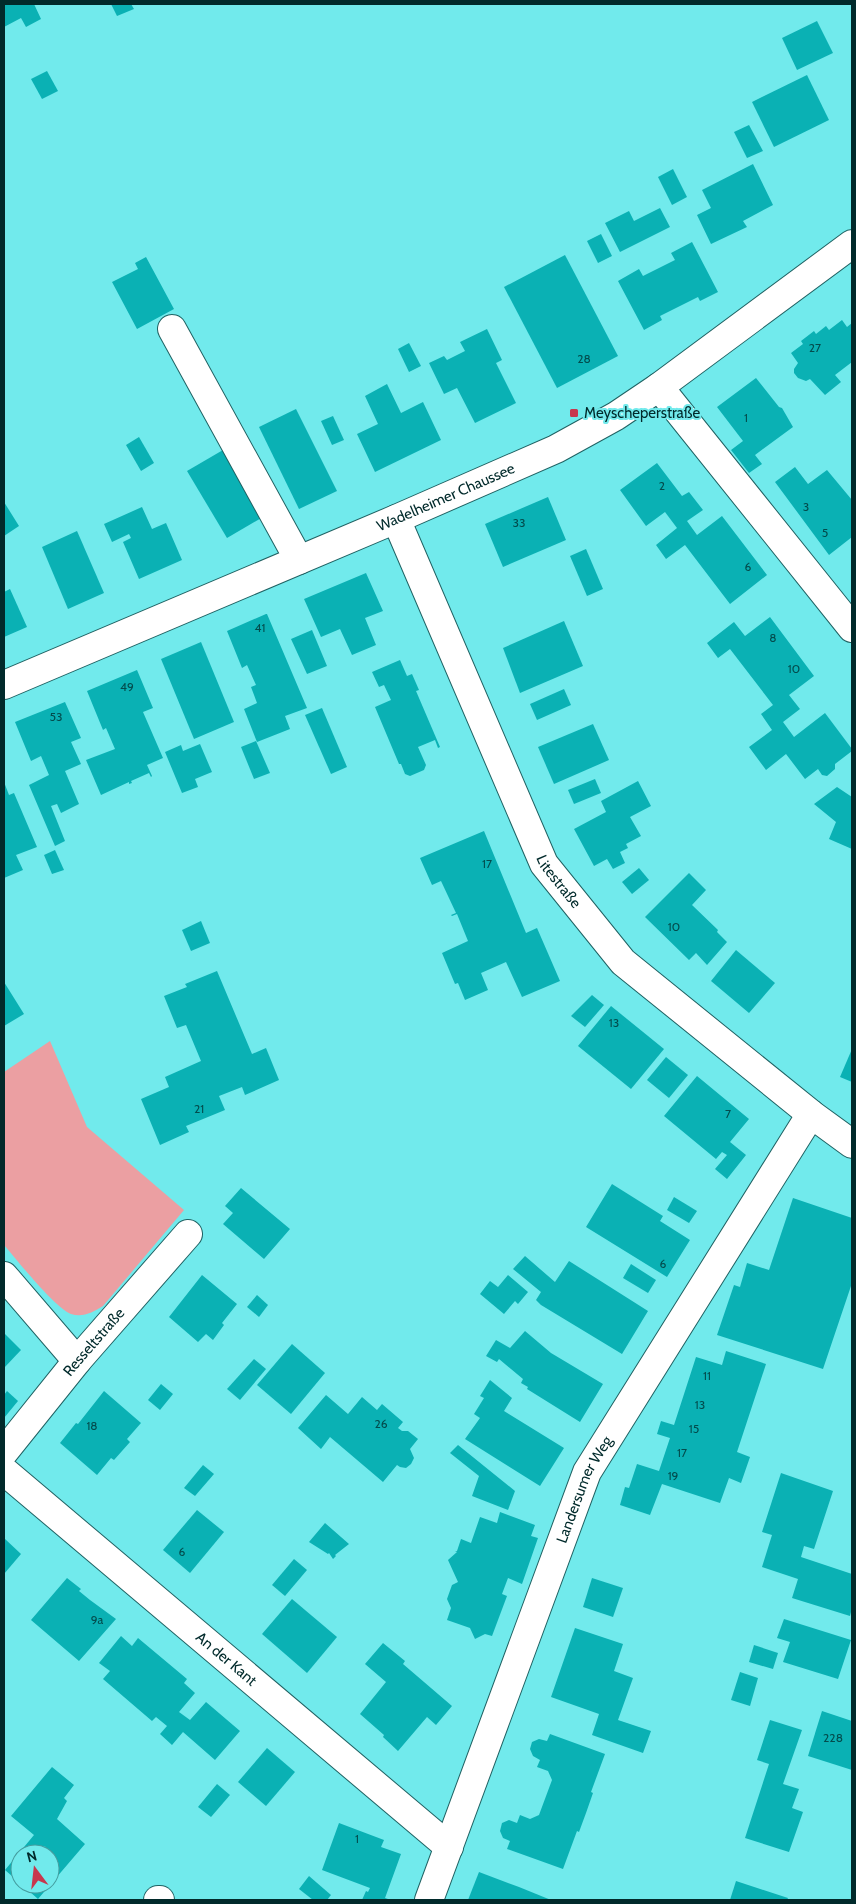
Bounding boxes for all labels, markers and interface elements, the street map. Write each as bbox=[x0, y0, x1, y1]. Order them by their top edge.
house number: 27 bbox=[809, 340, 821, 355]
house number: 28 bbox=[577, 351, 591, 366]
place label: Meyscheperstraße bbox=[584, 404, 700, 422]
marker: Meyscheperstraße bbox=[568, 407, 580, 419]
house number: 1 bbox=[744, 410, 748, 425]
street label: Wadelheimer Chaussee bbox=[374, 459, 518, 535]
house number: 2 bbox=[659, 478, 665, 493]
house number: 3 bbox=[803, 499, 809, 514]
house number: 33 bbox=[513, 515, 525, 530]
house number: 5 bbox=[822, 525, 828, 540]
house number: 6 bbox=[745, 559, 752, 574]
house number: 41 bbox=[255, 620, 265, 635]
house number: 8 bbox=[769, 630, 777, 645]
house number: 10 bbox=[788, 661, 800, 676]
house number: 49 bbox=[120, 679, 134, 694]
house number: 53 bbox=[50, 709, 62, 724]
street label: Litestraße bbox=[532, 852, 585, 912]
house number: 17 bbox=[482, 856, 492, 871]
house number: 10 bbox=[668, 919, 680, 934]
house number: 13 bbox=[609, 1015, 619, 1030]
house number: 21 bbox=[194, 1101, 204, 1116]
house number: 7 bbox=[725, 1106, 731, 1121]
house number: 6 bbox=[660, 1256, 667, 1271]
street label: Resseltstraße bbox=[59, 1304, 128, 1380]
house number: 11 bbox=[703, 1368, 711, 1383]
house number: 13 bbox=[695, 1397, 705, 1412]
house number: 26 bbox=[374, 1416, 388, 1431]
house number: 18 bbox=[86, 1418, 98, 1433]
house number: 15 bbox=[689, 1421, 699, 1436]
street label: Landersumer Weg bbox=[553, 1432, 616, 1546]
house number: 17 bbox=[677, 1445, 687, 1460]
house number: 19 bbox=[668, 1468, 679, 1483]
house number: 6 bbox=[179, 1544, 186, 1559]
house number: 9a bbox=[91, 1612, 104, 1627]
street label: An der Kant bbox=[192, 1628, 260, 1690]
house number: 228 bbox=[823, 1730, 843, 1745]
house number: 1 bbox=[355, 1831, 359, 1846]
north arrow bbox=[10, 1844, 60, 1894]
text: N bbox=[25, 1846, 39, 1866]

